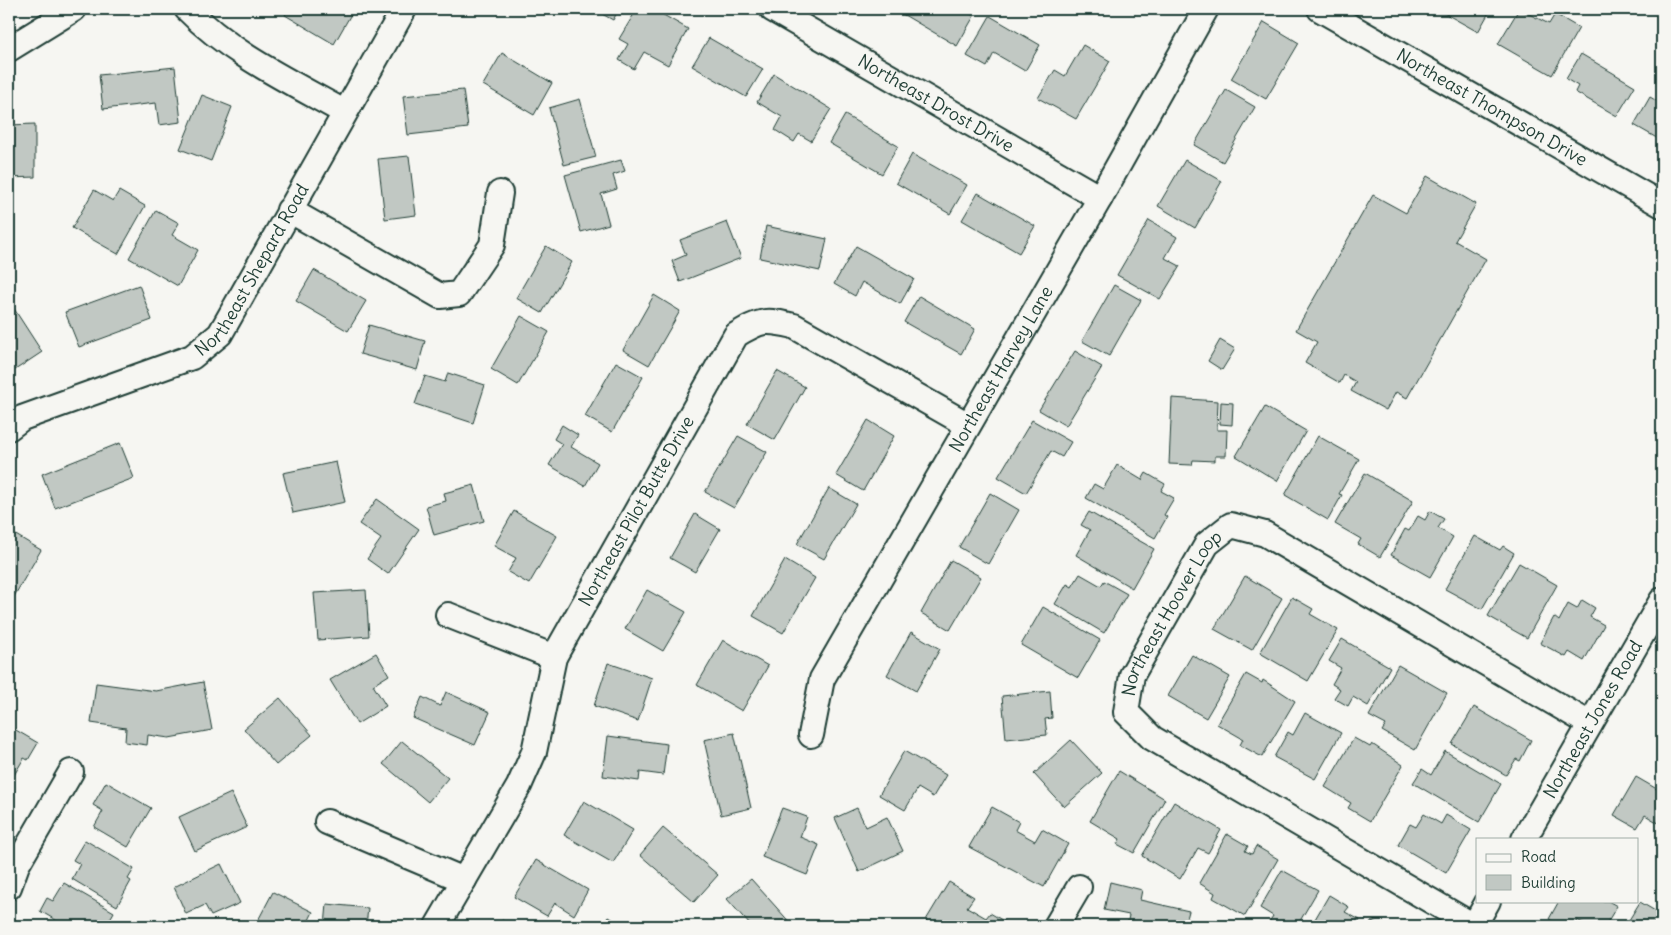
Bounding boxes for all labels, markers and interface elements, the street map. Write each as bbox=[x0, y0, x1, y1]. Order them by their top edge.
street label: Northeast Thompson Drive bbox=[1392, 43, 1592, 171]
street label: Northeast Drost Drive bbox=[854, 49, 1018, 157]
street label: Northeast Shepard Road bbox=[190, 179, 314, 361]
street label: Northeast Harvey Lane bbox=[944, 282, 1058, 456]
street label: Northeast Pilot Butte Drive bbox=[573, 412, 699, 610]
street label: Northeast Hoover Loop bbox=[1117, 525, 1226, 698]
street label: Northeast Jones Road bbox=[1538, 636, 1647, 802]
legend bbox=[1476, 838, 1638, 902]
text: Road bbox=[1521, 847, 1556, 866]
text: Building bbox=[1521, 873, 1576, 892]

